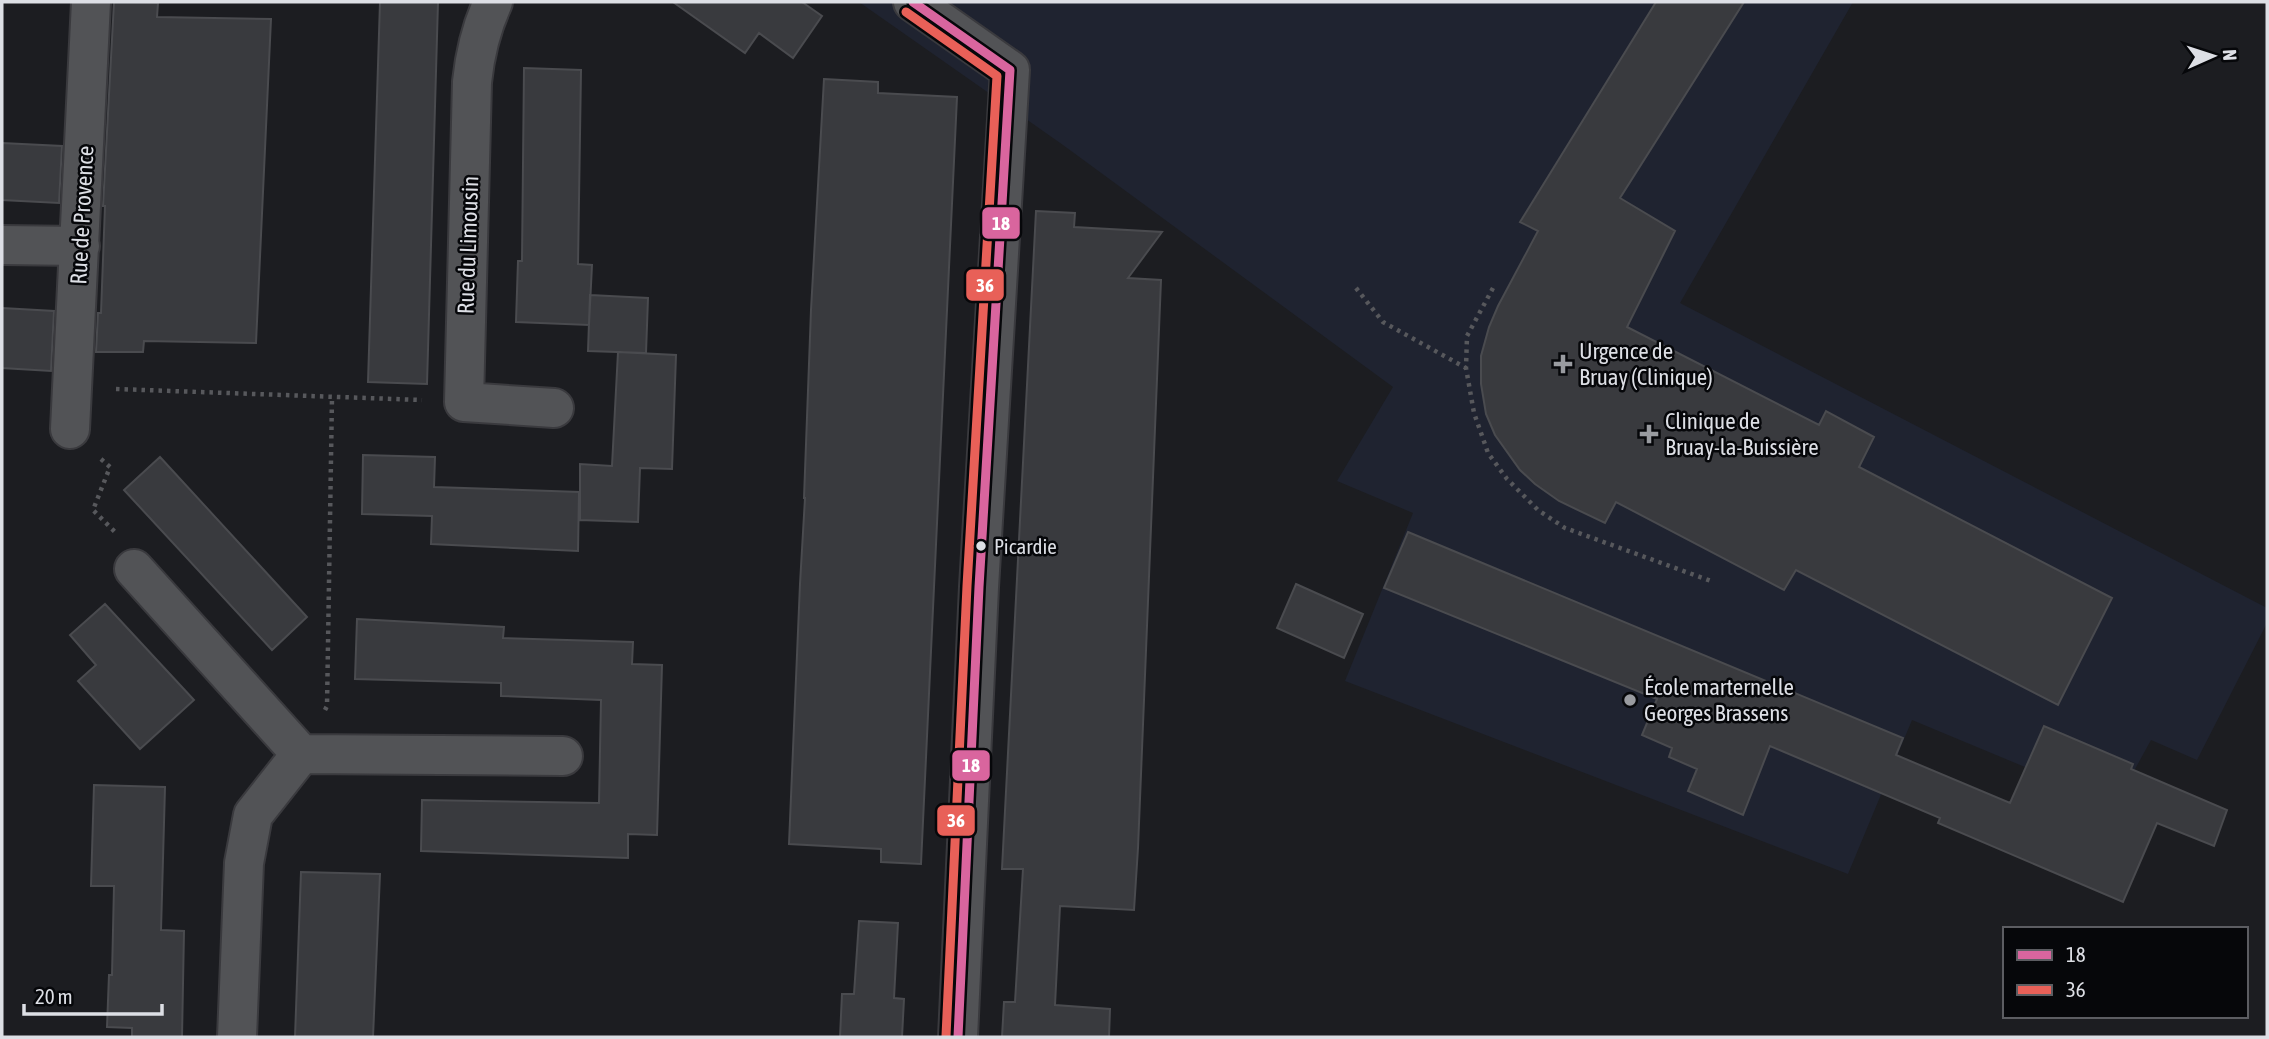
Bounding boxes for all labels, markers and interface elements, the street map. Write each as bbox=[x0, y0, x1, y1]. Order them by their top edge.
north arrow bbox=[2178, 21, 2248, 91]
text: N bbox=[2219, 49, 2241, 61]
street label: Rue de Provence bbox=[65, 145, 99, 285]
street label: Rue du Limousin bbox=[453, 175, 483, 315]
line badge: 18 bbox=[981, 206, 1021, 240]
text: 18 bbox=[992, 212, 1010, 234]
line badge: 36 bbox=[965, 268, 1005, 302]
text: 36 bbox=[976, 274, 994, 296]
place label: Urgence de Bruay (Clinique) bbox=[1579, 338, 1713, 390]
marker: Urgence de Bruay (Clinique) bbox=[1553, 354, 1573, 374]
place label: Clinique de Bruay-la-Buissière bbox=[1665, 408, 1819, 460]
marker: Clinique de Bruay-la-Buissière bbox=[1639, 424, 1659, 444]
place label: Picardie bbox=[994, 534, 1057, 558]
marker: Picardie bbox=[974, 539, 988, 553]
place label: École marternelle Georges Brassens bbox=[1644, 674, 1794, 726]
marker: École marternelle Georges Brassens bbox=[1622, 692, 1638, 708]
line badge: 18 bbox=[951, 749, 991, 782]
text: 18 bbox=[962, 754, 980, 776]
line badge: 36 bbox=[936, 804, 976, 837]
text: 36 bbox=[947, 809, 965, 831]
legend bbox=[2003, 927, 2248, 1018]
text: 18 bbox=[2066, 942, 2086, 966]
scale bar bbox=[24, 972, 163, 1016]
text: 36 bbox=[2066, 977, 2086, 1001]
text: 20 m bbox=[35, 984, 73, 1008]

